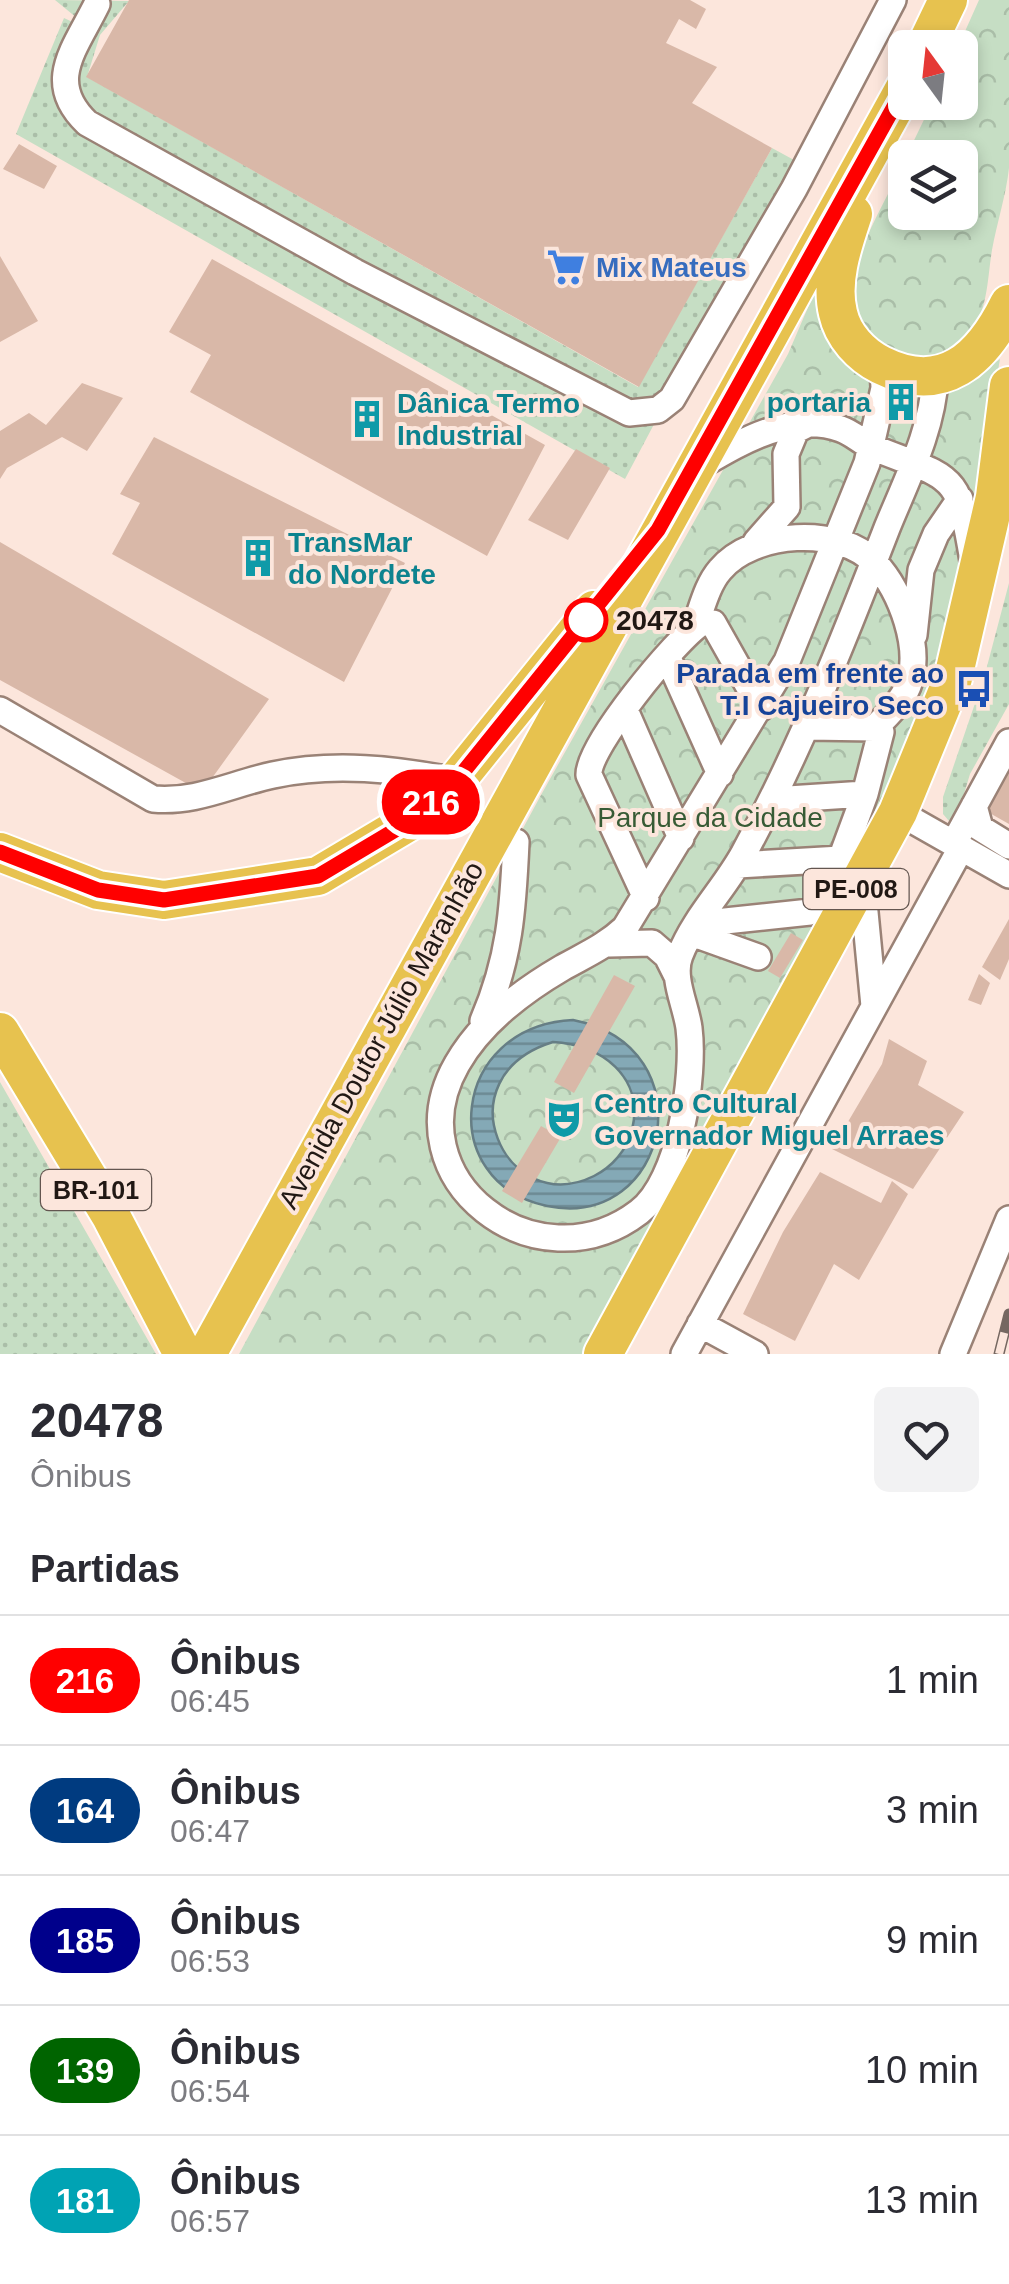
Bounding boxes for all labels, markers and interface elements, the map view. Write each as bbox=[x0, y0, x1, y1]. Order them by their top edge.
north arrow bbox=[888, 30, 978, 120]
map controls bbox=[888, 30, 978, 230]
button: layers bbox=[888, 140, 978, 230]
supermarket icon: Mix Mateus bbox=[545, 246, 587, 288]
place label: Mix Mateus bbox=[596, 252, 747, 283]
building icon: portaria bbox=[880, 381, 922, 423]
place label: portaria bbox=[767, 387, 871, 418]
place label: Dânica Termo Industrial bbox=[397, 388, 580, 451]
building icon: Dânica Termo Industrial bbox=[346, 398, 388, 440]
place label: TransMar do Nordete bbox=[288, 527, 436, 590]
building icon: TransMar do Nordete bbox=[237, 537, 279, 579]
marker: 20478 bbox=[565, 599, 607, 641]
place label: 20478 bbox=[616, 605, 694, 636]
place label: Parada em frente ao T.I Cajueiro Seco bbox=[676, 658, 944, 721]
bus stop icon: Parada em frente ao T.I Cajueiro Seco bbox=[953, 668, 995, 710]
line badge: 216 bbox=[374, 770, 488, 834]
text: 216 bbox=[402, 783, 460, 822]
park label: Parque da Cidade bbox=[597, 802, 823, 833]
street label: Avenida Doutor Júlio Maranhão bbox=[272, 856, 490, 1214]
road number: PE-008 bbox=[804, 869, 908, 909]
place label: Centro Cultural Governador Miguel Arraes bbox=[594, 1088, 945, 1151]
theatre icon: Centro Cultural Governador Miguel Arraes bbox=[543, 1098, 585, 1140]
road number: BR-101 bbox=[41, 1170, 151, 1210]
button: heart bbox=[874, 1387, 979, 1492]
text: 20478 bbox=[30, 1394, 163, 1447]
text: Ônibus bbox=[30, 1458, 131, 1494]
text: Partidas bbox=[30, 1548, 180, 1590]
text: Ônibus bbox=[170, 1640, 301, 1682]
text: 1 min bbox=[886, 1659, 979, 1701]
text: 216 bbox=[56, 1661, 114, 1700]
text: 06:45 bbox=[170, 1683, 250, 1719]
text: Ônibus bbox=[170, 1770, 301, 1812]
text: 3 min bbox=[886, 1789, 979, 1831]
text: 164 bbox=[56, 1791, 114, 1830]
text: 06:47 bbox=[170, 1813, 250, 1849]
text: Ônibus bbox=[170, 1900, 301, 1942]
text: 9 min bbox=[886, 1919, 979, 1961]
text: 185 bbox=[56, 1921, 114, 1960]
text: 06:53 bbox=[170, 1943, 250, 1979]
text: Ônibus bbox=[170, 2030, 301, 2072]
text: 10 min bbox=[865, 2049, 979, 2091]
text: 139 bbox=[56, 2051, 114, 2090]
text: 06:54 bbox=[170, 2073, 250, 2109]
text: Ônibus bbox=[170, 2160, 301, 2202]
text: 13 min bbox=[865, 2179, 979, 2221]
text: 181 bbox=[56, 2181, 114, 2220]
text: 06:57 bbox=[170, 2203, 250, 2239]

